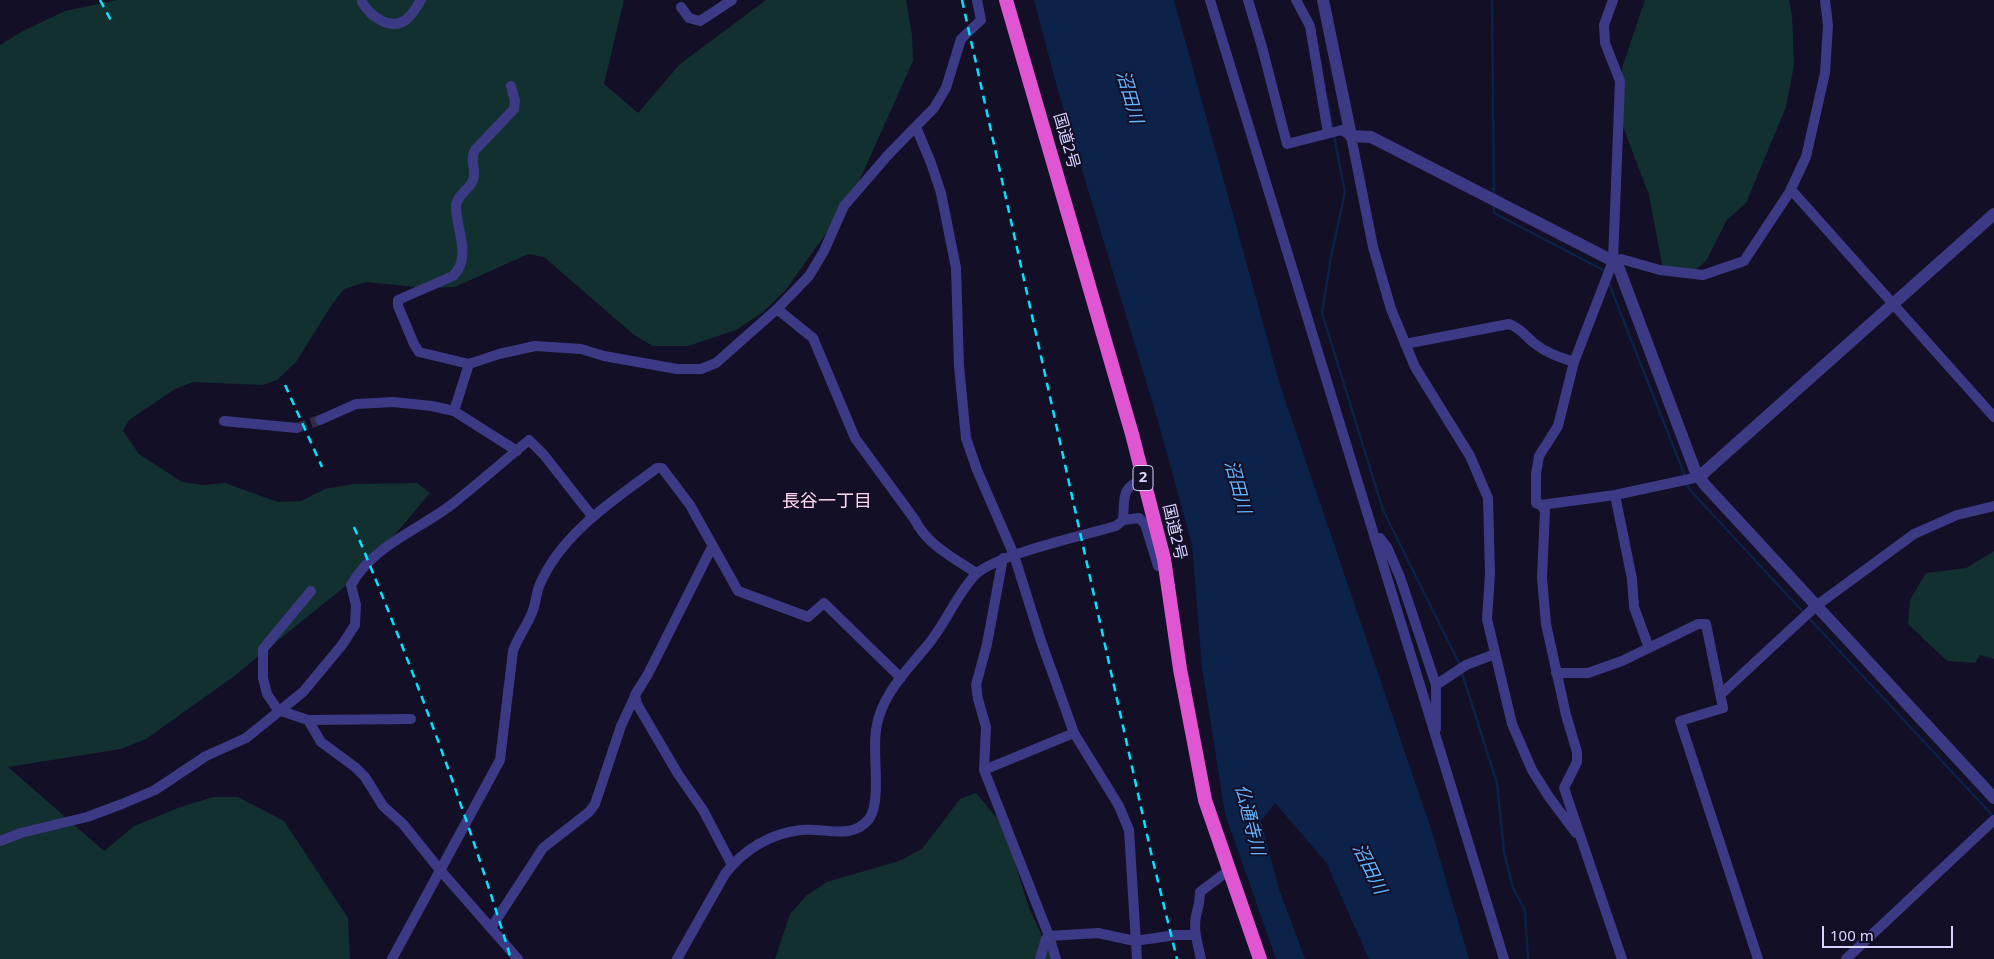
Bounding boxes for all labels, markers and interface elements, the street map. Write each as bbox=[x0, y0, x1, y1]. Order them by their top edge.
water label: 沼田川 bbox=[1111, 68, 1147, 126]
street label: 国道2号 bbox=[1049, 111, 1083, 171]
water label: 沼田川 bbox=[1220, 458, 1254, 516]
road number: 2 bbox=[1133, 466, 1153, 490]
district label: 長谷一丁目 bbox=[782, 491, 872, 513]
street label: 国道2号 bbox=[1158, 502, 1190, 562]
water label: 仏通寺川 bbox=[1230, 782, 1268, 858]
water label: 沼田川 bbox=[1347, 840, 1391, 898]
scale bar bbox=[1824, 916, 1955, 948]
text: 100 m bbox=[1830, 925, 1874, 945]

